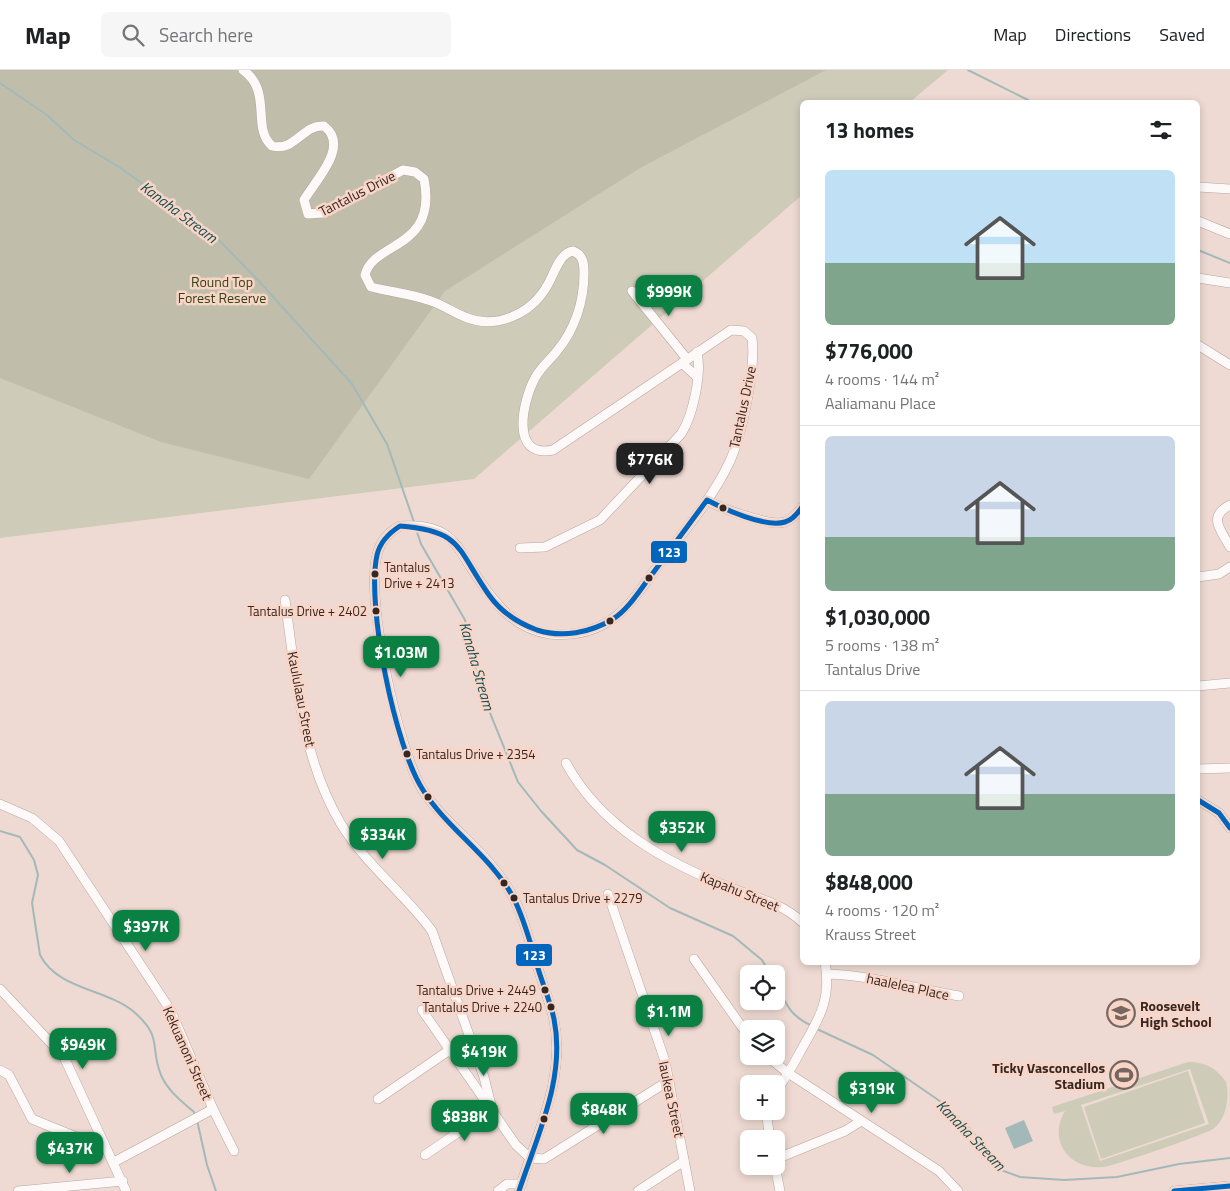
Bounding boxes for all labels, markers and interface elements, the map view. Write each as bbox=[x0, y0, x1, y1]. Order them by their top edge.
search box bbox=[101, 12, 451, 57]
text: Map bbox=[25, 17, 71, 53]
text: Search here bbox=[159, 20, 253, 49]
icon: search bbox=[119, 21, 147, 49]
text: Map bbox=[993, 21, 1027, 48]
text: Directions bbox=[1055, 21, 1131, 48]
text: Saved bbox=[1159, 21, 1205, 48]
text: 13 homes bbox=[825, 114, 914, 146]
icon: filters bbox=[1147, 116, 1175, 144]
street label: Tantalus Drive bbox=[315, 165, 399, 221]
water label: Kanaha Stream bbox=[136, 175, 223, 249]
icon: home bbox=[955, 203, 1045, 293]
park label: Round Top Forest Reserve bbox=[178, 271, 266, 308]
pin: $999K bbox=[634, 274, 704, 317]
text: $999K bbox=[646, 279, 692, 303]
text: $776,000 bbox=[825, 335, 913, 367]
street label: Tantalus Drive bbox=[723, 364, 761, 450]
text: 4 rooms · 144 m² bbox=[825, 367, 939, 391]
text: Aaliamanu Place bbox=[825, 391, 936, 415]
pin: $776K bbox=[615, 442, 685, 485]
text: $776K bbox=[627, 447, 673, 471]
icon: home bbox=[955, 468, 1045, 558]
unlabelled marker bbox=[718, 503, 728, 513]
line badge: 123 bbox=[650, 540, 688, 564]
text: 123 bbox=[657, 541, 681, 562]
place label: Tantalus Drive + 2413 bbox=[384, 557, 455, 593]
marker: Tantalus Drive + 2413 bbox=[370, 569, 380, 579]
unlabelled marker bbox=[644, 573, 654, 583]
place label: Tantalus Drive + 2402 bbox=[247, 601, 367, 621]
text: $1,030,000 bbox=[825, 601, 930, 633]
marker: Tantalus Drive + 2402 bbox=[371, 606, 381, 616]
unlabelled marker bbox=[605, 616, 615, 626]
water label: Kanaha Stream bbox=[453, 619, 501, 713]
text: 5 rooms · 138 m² bbox=[825, 633, 939, 657]
pin: $1.03M bbox=[360, 636, 442, 678]
text: $1.03M bbox=[374, 640, 428, 664]
street label: Kaululaau Street bbox=[282, 649, 322, 749]
text: Tantalus Drive bbox=[825, 657, 920, 681]
icon: home bbox=[955, 733, 1045, 823]
place label: Tantalus Drive + 2354 bbox=[416, 744, 536, 764]
marker: Tantalus Drive + 2354 bbox=[402, 749, 412, 759]
unlabelled marker bbox=[423, 792, 433, 802]
pin: $352K bbox=[647, 810, 717, 853]
text: $352K bbox=[659, 815, 705, 839]
pin: $334K bbox=[348, 818, 418, 860]
text: $334K bbox=[360, 822, 406, 846]
street label: Kapahu Street bbox=[697, 866, 783, 916]
text: $848,000 bbox=[825, 866, 913, 898]
unlabelled marker bbox=[499, 878, 509, 888]
place label: Tantalus Drive + 2279 bbox=[523, 888, 643, 908]
marker: Tantalus Drive + 2279 bbox=[509, 893, 519, 903]
text: 4 rooms · 120 m² bbox=[825, 898, 939, 922]
pin: $397K bbox=[111, 910, 181, 952]
text: $397K bbox=[123, 914, 169, 938]
text: Krauss Street bbox=[825, 922, 916, 946]
line badge: 123 bbox=[515, 943, 553, 967]
text: 123 bbox=[522, 944, 546, 965]
map controls bbox=[740, 965, 785, 1175]
button: locate bbox=[740, 965, 785, 1010]
street label: haalelea Place bbox=[865, 967, 951, 1005]
place label: Tantalus Drive + 2449 bbox=[416, 980, 536, 1000]
marker: Tantalus Drive + 2449 bbox=[540, 985, 550, 995]
pin: $1.1M bbox=[634, 994, 704, 1037]
place label: Roosevelt High School bbox=[1140, 995, 1212, 1032]
place label: Tantalus Drive + 2240 bbox=[422, 997, 542, 1017]
school or university icon: Roosevelt High School bbox=[1106, 998, 1136, 1028]
text: $1.1M bbox=[647, 999, 691, 1023]
marker: Tantalus Drive + 2240 bbox=[546, 1002, 556, 1012]
street label: Kekuanoni Street bbox=[158, 1003, 218, 1103]
button: layers bbox=[740, 1020, 785, 1065]
pin: $949K bbox=[48, 1028, 118, 1070]
text: $949K bbox=[60, 1032, 106, 1056]
pin: $419K bbox=[449, 1034, 519, 1077]
text: $419K bbox=[461, 1039, 507, 1063]
place label: Ticky Vasconcellos Stadium bbox=[992, 1057, 1105, 1094]
street label: Iaukea Street bbox=[654, 1059, 690, 1139]
sports icon: Ticky Vasconcellos Stadium bbox=[1109, 1060, 1139, 1090]
pin: $319K bbox=[837, 1072, 907, 1114]
button: + bbox=[740, 1075, 785, 1120]
text: $319K bbox=[849, 1076, 895, 1100]
pin: $848K bbox=[569, 1092, 639, 1135]
water label: Kanaha Stream bbox=[931, 1094, 1011, 1176]
text: $848K bbox=[581, 1097, 627, 1121]
pin: $838K bbox=[430, 1100, 500, 1142]
text: $838K bbox=[442, 1104, 488, 1128]
unlabelled marker bbox=[539, 1114, 549, 1124]
button: − bbox=[740, 1130, 785, 1175]
pin: $437K bbox=[35, 1132, 105, 1174]
text: $437K bbox=[47, 1136, 93, 1160]

